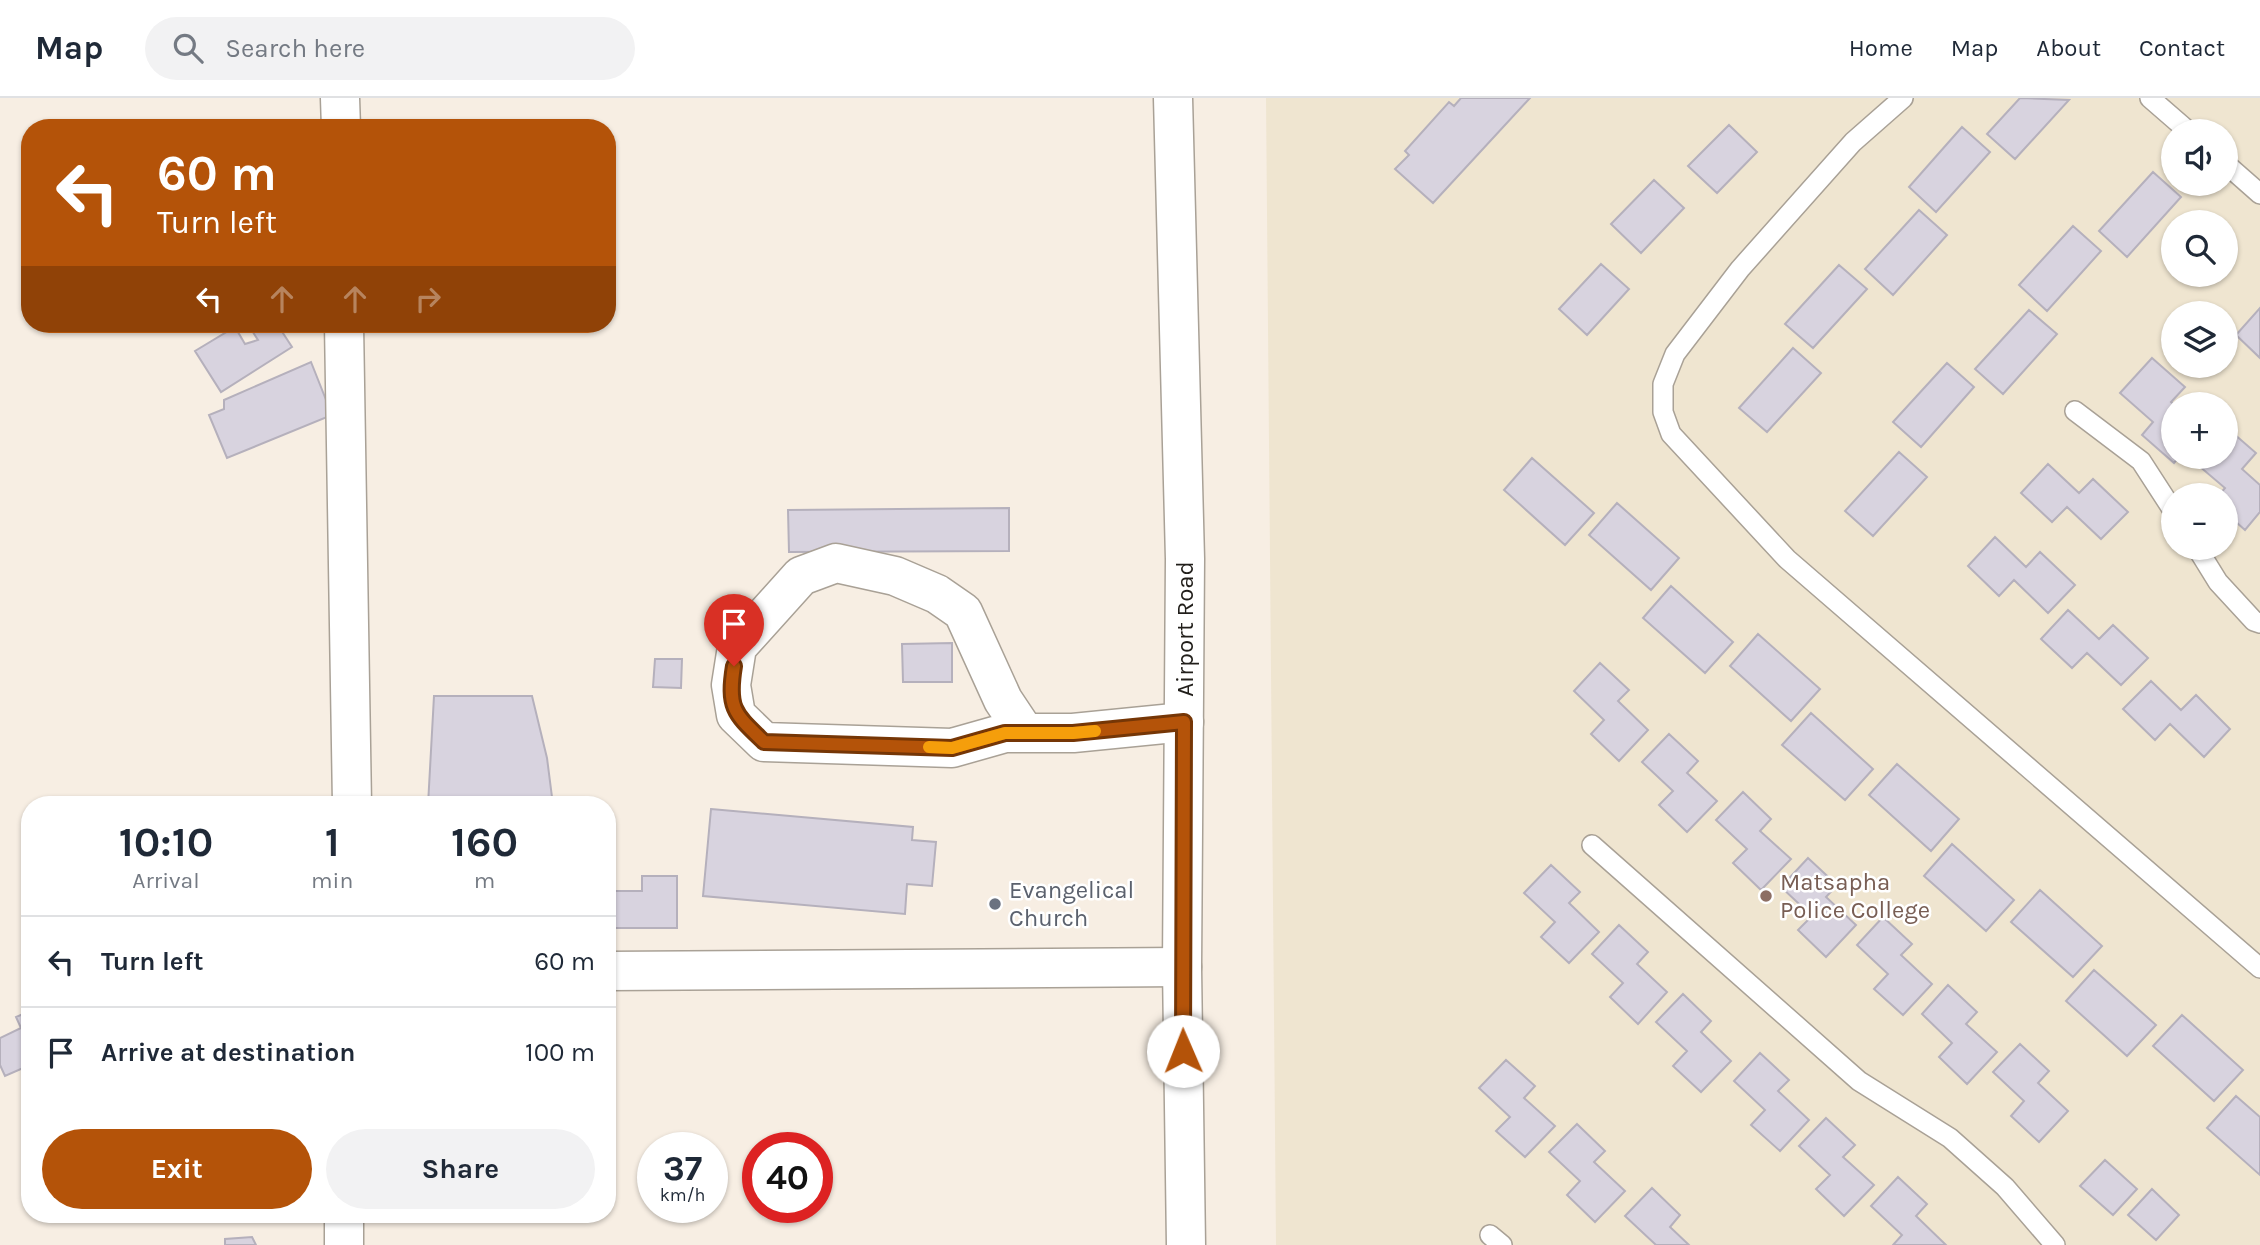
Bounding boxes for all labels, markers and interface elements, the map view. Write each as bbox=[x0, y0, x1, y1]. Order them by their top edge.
search box bbox=[145, 17, 635, 80]
text: Map bbox=[35, 29, 103, 67]
icon: search bbox=[169, 29, 207, 67]
text: Search here bbox=[225, 33, 365, 64]
text: Home bbox=[1849, 34, 1913, 62]
text: Map bbox=[1951, 34, 1998, 62]
text: About bbox=[2036, 34, 2101, 62]
text: Contact bbox=[2139, 34, 2225, 62]
map controls bbox=[2161, 119, 2238, 560]
button: sound bbox=[2161, 119, 2238, 196]
text: 60 m bbox=[157, 145, 277, 202]
icon: left bbox=[42, 147, 133, 238]
text: Turn left bbox=[157, 204, 277, 241]
button: search bbox=[2161, 210, 2238, 287]
icon: left bbox=[190, 280, 228, 318]
icon: ahead bbox=[263, 280, 301, 318]
icon: ahead bbox=[336, 280, 374, 318]
icon: right bbox=[409, 280, 447, 318]
button: layers bbox=[2161, 301, 2238, 378]
button: + bbox=[2161, 392, 2238, 469]
button: − bbox=[2161, 483, 2238, 560]
street label: Airport Road bbox=[1171, 561, 1199, 697]
pin bbox=[704, 594, 764, 666]
icon: arrive bbox=[715, 605, 753, 643]
text: 10:10 bbox=[119, 817, 213, 867]
text: 1 bbox=[325, 817, 340, 867]
text: 160 bbox=[451, 817, 518, 867]
text: Arrival bbox=[132, 867, 200, 894]
text: min bbox=[311, 867, 353, 894]
text: m bbox=[474, 867, 495, 894]
place label: Matsapha Police College bbox=[1780, 868, 1930, 924]
place label: Evangelical Church bbox=[1009, 876, 1134, 932]
marker: Matsapha Police College bbox=[1758, 888, 1774, 904]
marker: Evangelical Church bbox=[987, 896, 1003, 912]
icon: left bbox=[42, 943, 80, 981]
text: Turn left bbox=[101, 946, 203, 977]
text: 60 m bbox=[534, 946, 595, 977]
position arrow bbox=[1146, 1014, 1220, 1088]
icon: arrive bbox=[42, 1034, 80, 1072]
text: Arrive at destination bbox=[101, 1037, 355, 1068]
text: 100 m bbox=[525, 1037, 595, 1068]
button: Exit bbox=[42, 1129, 312, 1209]
button: Share bbox=[326, 1129, 595, 1209]
speed limit sign: 40 bbox=[742, 1132, 833, 1223]
text: 37 bbox=[663, 1148, 702, 1189]
text: km/h bbox=[660, 1184, 705, 1206]

